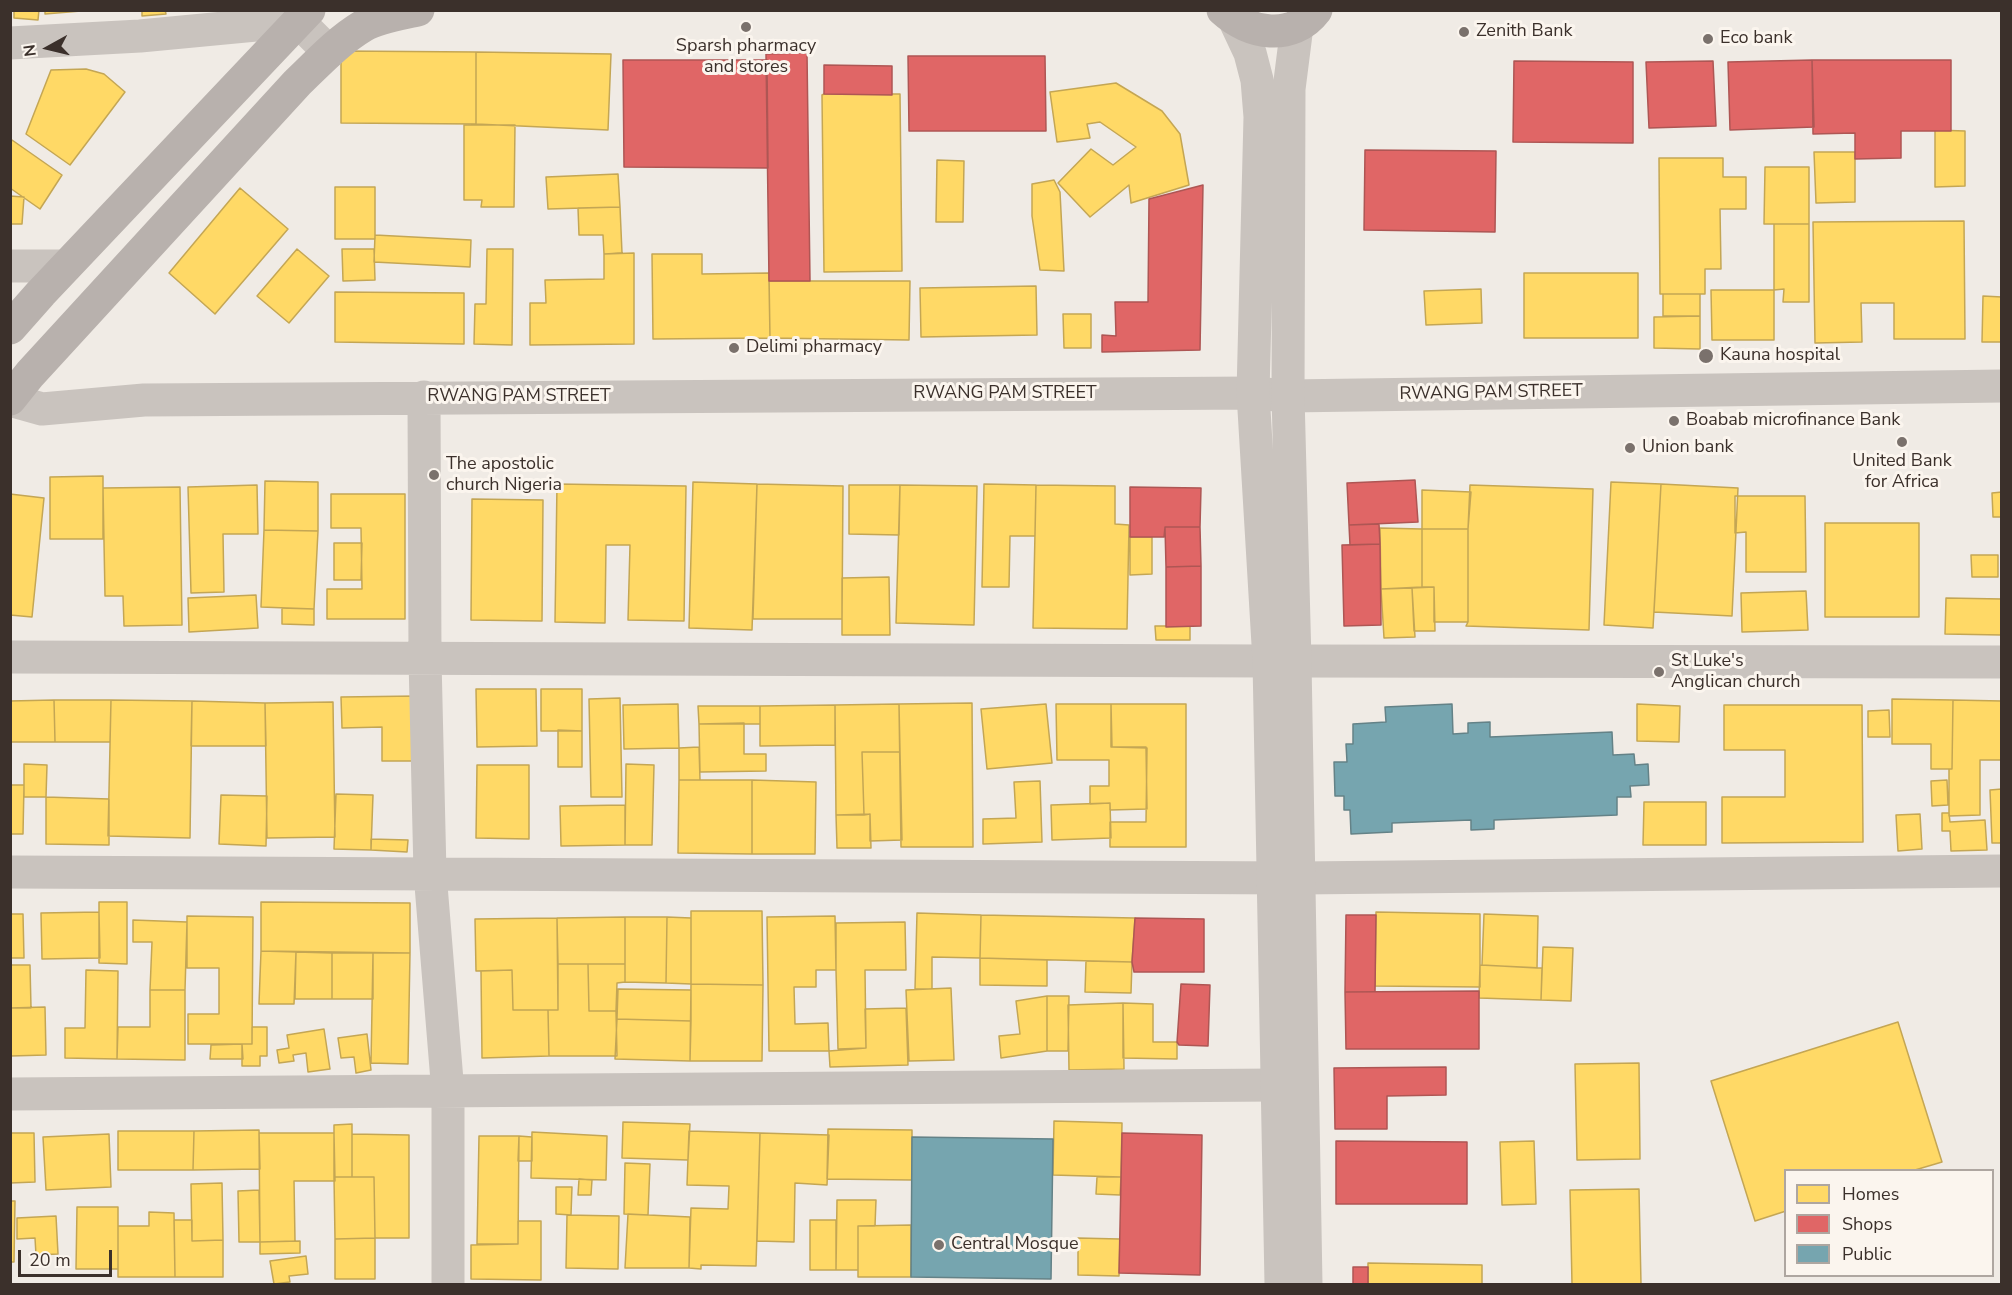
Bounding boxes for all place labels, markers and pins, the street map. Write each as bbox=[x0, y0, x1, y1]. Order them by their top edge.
marker: Sparsh pharmacy and stores bbox=[739, 20, 753, 34]
place label: Zenith Bank bbox=[1476, 21, 1572, 43]
marker: Zenith Bank bbox=[1457, 25, 1471, 39]
place label: Eco bank bbox=[1720, 28, 1792, 50]
marker: Eco bank bbox=[1701, 32, 1715, 46]
place label: Sparsh pharmacy and stores bbox=[676, 36, 816, 78]
place label: Delimi pharmacy bbox=[746, 337, 882, 359]
marker: Delimi pharmacy bbox=[727, 341, 741, 355]
place label: Kauna hospital bbox=[1720, 345, 1840, 367]
marker: Kauna hospital bbox=[1697, 347, 1715, 365]
place label: Boabab microfinance Bank bbox=[1686, 410, 1900, 432]
marker: Boabab microfinance Bank bbox=[1667, 414, 1681, 428]
marker: United Bank for Africa bbox=[1895, 435, 1909, 449]
place label: Union bank bbox=[1642, 437, 1734, 459]
marker: Union bank bbox=[1623, 441, 1637, 455]
place label: United Bank for Africa bbox=[1852, 451, 1952, 494]
place label: The apostolic church Nigeria bbox=[446, 454, 562, 496]
marker: The apostolic church Nigeria bbox=[427, 468, 441, 482]
place label: St Luke's Anglican church bbox=[1671, 651, 1801, 694]
marker: St Luke's Anglican church bbox=[1652, 665, 1666, 679]
place label: Central Mosque bbox=[951, 1234, 1079, 1256]
marker: Central Mosque bbox=[932, 1238, 946, 1252]

